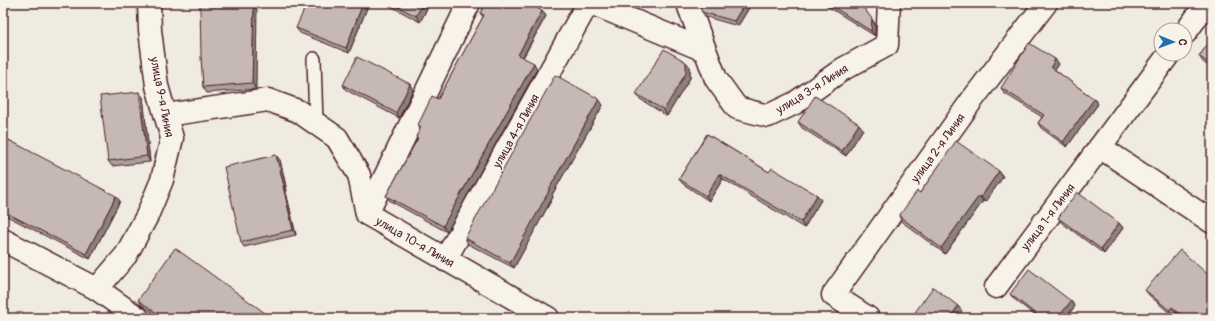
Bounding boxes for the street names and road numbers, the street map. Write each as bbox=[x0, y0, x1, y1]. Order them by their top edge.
street label: улица 9-я Линия bbox=[146, 55, 177, 139]
street label: улица 3-я Линия bbox=[773, 61, 851, 118]
street label: улица 4-я Линия bbox=[489, 91, 543, 172]
street label: улица 2-я Линия bbox=[908, 110, 969, 187]
street label: улица 1-я Линия bbox=[1018, 181, 1079, 255]
street label: улица 10-я Линия bbox=[372, 213, 457, 271]

